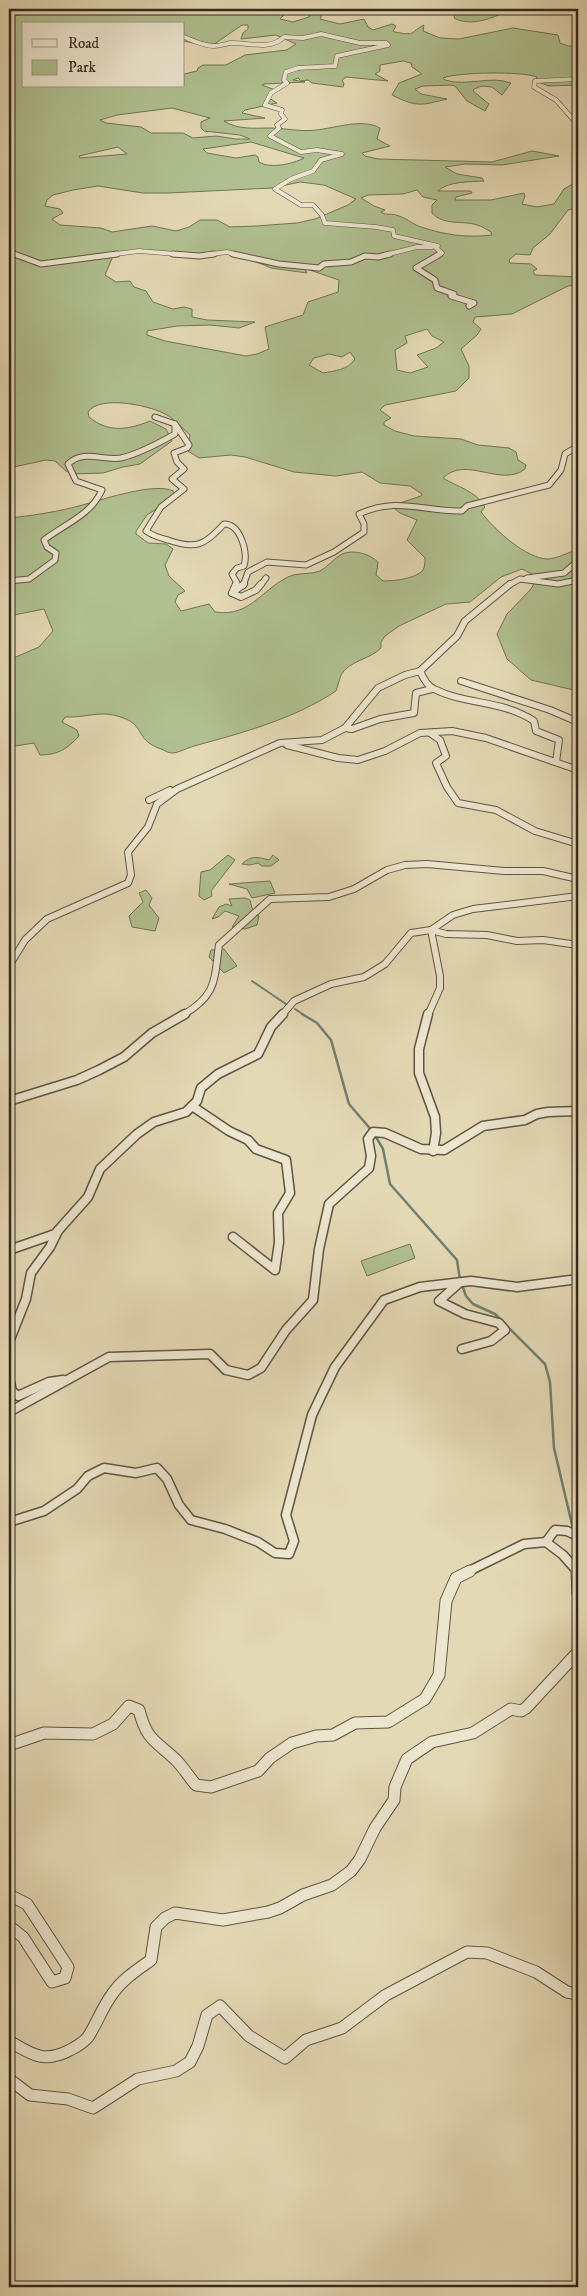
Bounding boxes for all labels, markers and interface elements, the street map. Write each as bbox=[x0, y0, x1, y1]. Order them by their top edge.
legend bbox=[22, 22, 185, 88]
text: Road bbox=[68, 34, 100, 53]
text: Park bbox=[68, 58, 97, 77]

